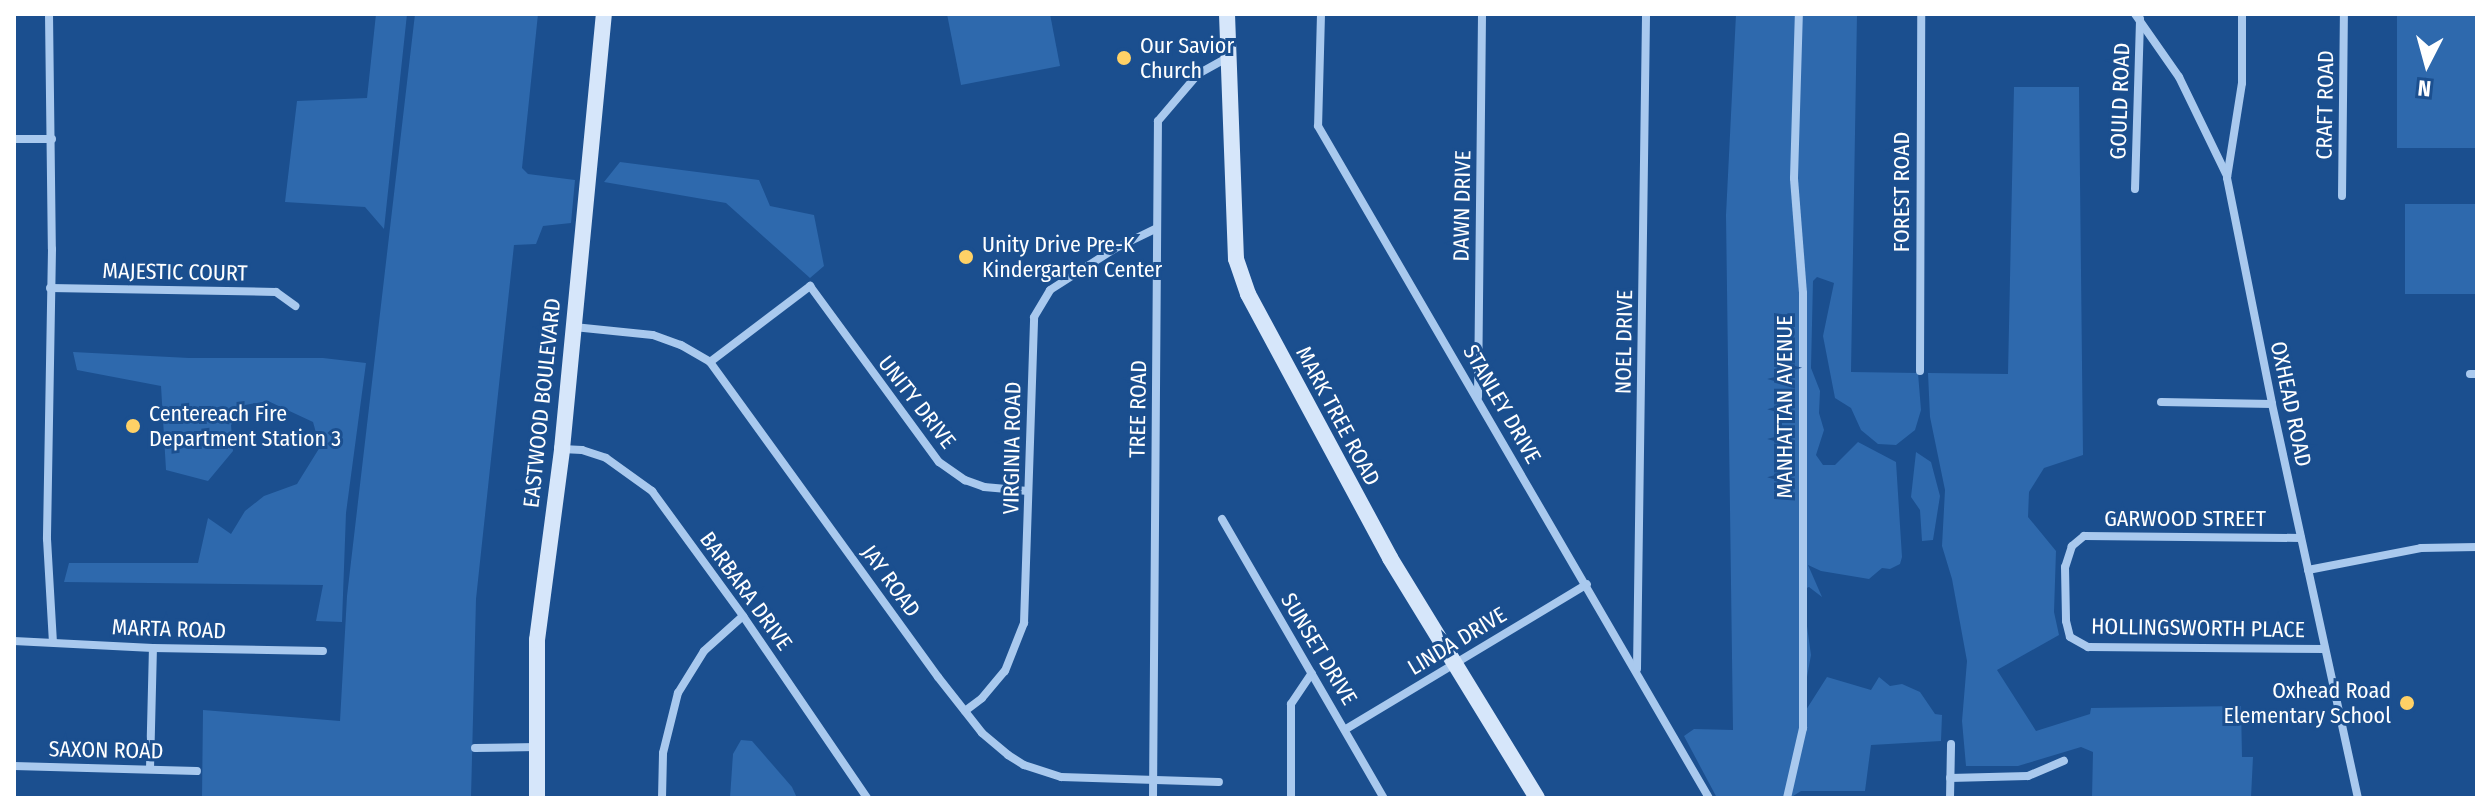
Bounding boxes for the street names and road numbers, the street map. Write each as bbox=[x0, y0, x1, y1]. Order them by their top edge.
street label: GOULD ROAD bbox=[2105, 42, 2135, 160]
street label: CRAFT ROAD bbox=[2311, 50, 2339, 160]
street label: FOREST ROAD bbox=[1889, 132, 1915, 252]
street label: DAWN DRIVE bbox=[1448, 150, 1476, 262]
street label: MAJESTIC COURT bbox=[102, 258, 248, 286]
street label: NOEL DRIVE bbox=[1610, 290, 1638, 394]
street label: EASTWOOD BOULEVARD bbox=[518, 297, 566, 509]
street label: MANHATTAN AVENUE bbox=[1772, 315, 1798, 499]
street label: OXHEAD ROAD bbox=[2265, 339, 2317, 469]
street label: STANLEY DRIVE bbox=[1457, 340, 1547, 468]
street label: MARK TREE ROAD bbox=[1290, 342, 1386, 490]
street label: UNITY DRIVE bbox=[873, 350, 961, 454]
street label: TREE ROAD bbox=[1124, 360, 1152, 458]
street label: VIRGINIA ROAD bbox=[998, 381, 1026, 515]
street label: GARWOOD STREET bbox=[2104, 506, 2266, 532]
street label: BARBARA DRIVE bbox=[694, 527, 798, 655]
street label: JAY ROAD bbox=[856, 540, 926, 622]
street label: SUNSET DRIVE bbox=[1275, 588, 1363, 710]
street label: LINDA DRIVE bbox=[1403, 601, 1511, 681]
street label: HOLLINGSWORTH PLACE bbox=[2091, 613, 2305, 643]
street label: MARTA ROAD bbox=[111, 614, 227, 644]
street label: SAXON ROAD bbox=[48, 736, 164, 764]

